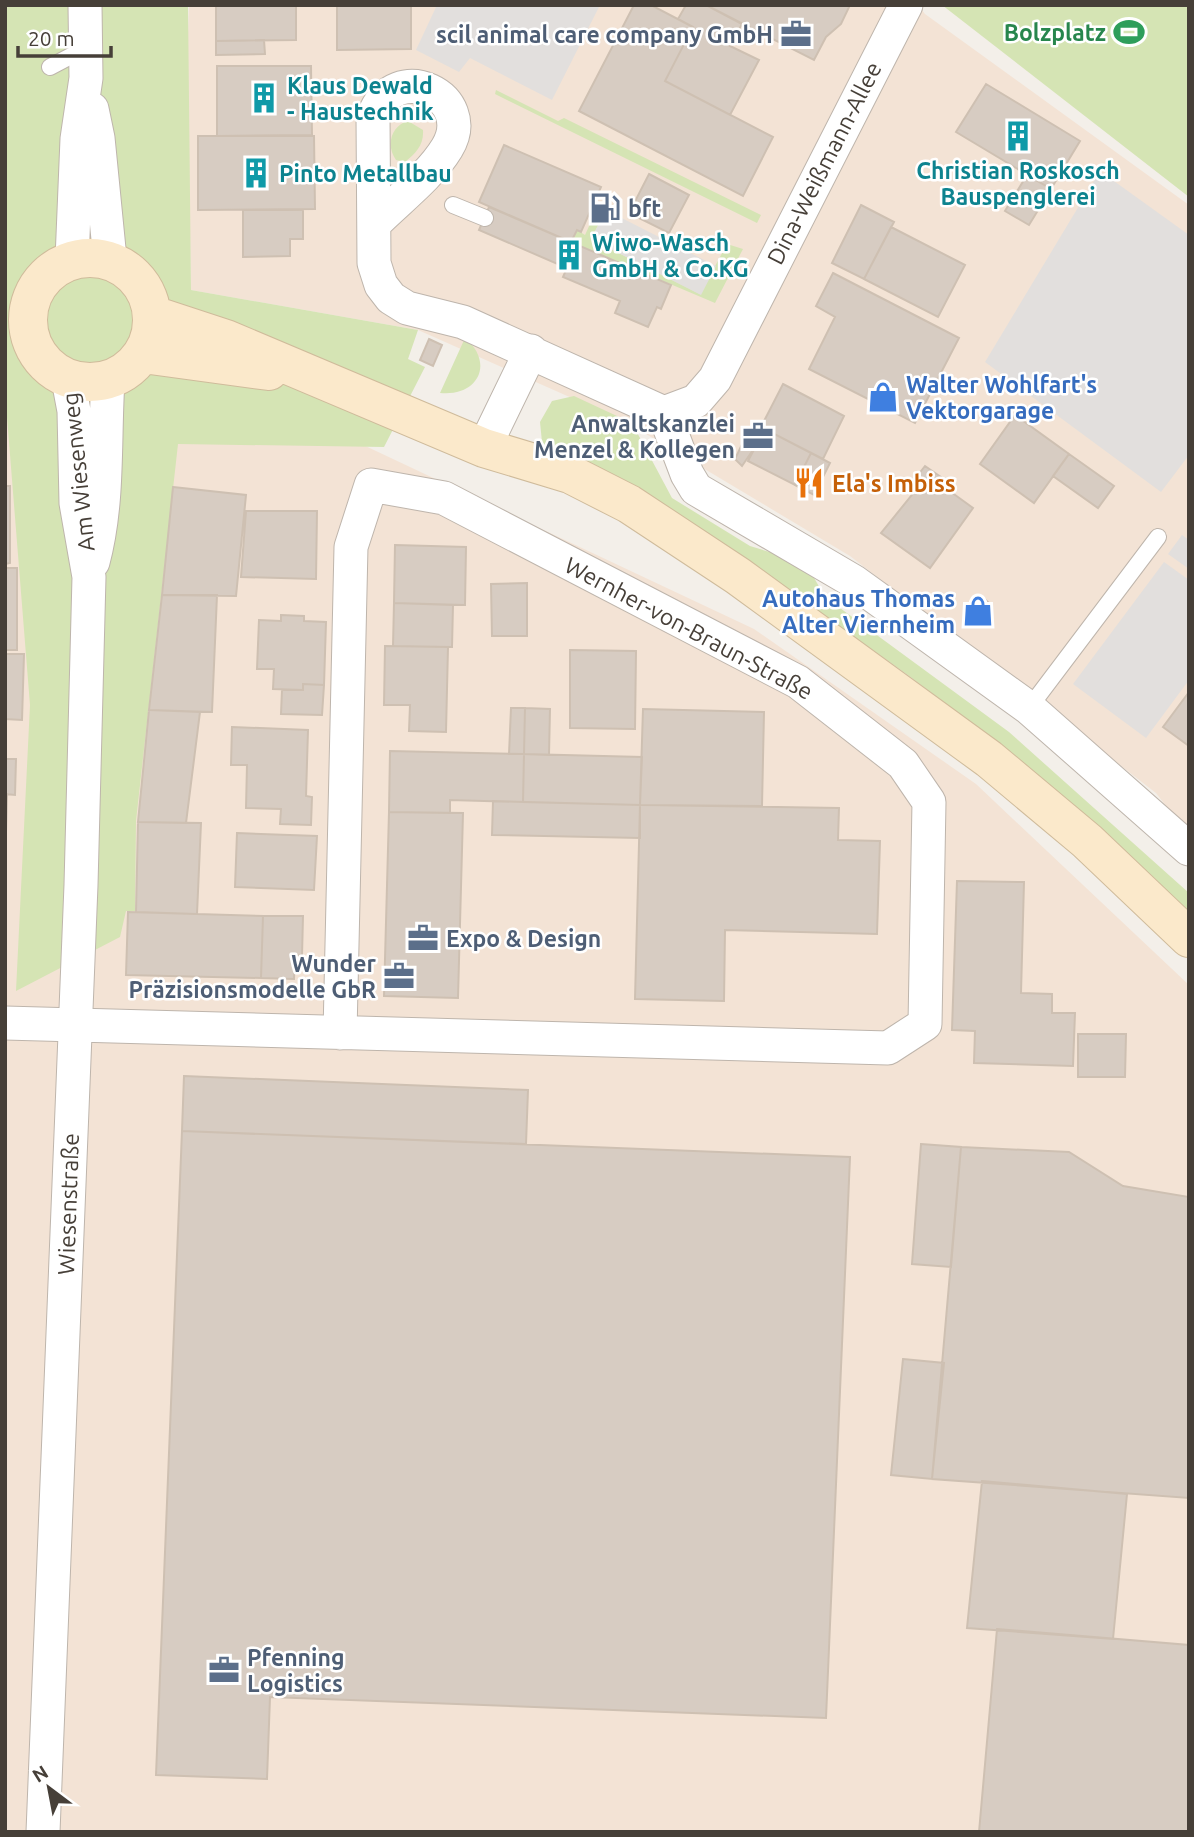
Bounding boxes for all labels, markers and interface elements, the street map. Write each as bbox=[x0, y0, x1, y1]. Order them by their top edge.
scale bar bbox=[18, 14, 110, 58]
sports icon: Bolzplatz bbox=[1112, 15, 1146, 49]
office icon: scil animal care company GmbH bbox=[779, 17, 813, 51]
place label: Bolzplatz bbox=[1004, 20, 1106, 45]
place label: scil animal care company GmbH bbox=[436, 22, 773, 47]
text: 20 m bbox=[28, 26, 75, 50]
street label: Dina-Weißmann-Allee bbox=[762, 58, 886, 268]
place label: Klaus Dewald - Haustechnik bbox=[287, 73, 434, 124]
building icon: Klaus Dewald - Haustechnik bbox=[247, 81, 281, 115]
building icon: Christian Roskosch Bauspenglerei bbox=[1001, 119, 1035, 153]
building icon: Pinto Metallbau bbox=[239, 156, 273, 190]
place label: Christian Roskosch Bauspenglerei bbox=[916, 158, 1120, 209]
place label: Pinto Metallbau bbox=[279, 161, 452, 186]
fuel station icon: bft bbox=[588, 191, 622, 225]
place label: bft bbox=[628, 196, 661, 221]
place label: Wiwo-Wasch GmbH & Co.KG bbox=[592, 230, 749, 281]
building icon: Wiwo-Wasch GmbH & Co.KG bbox=[552, 238, 586, 272]
place label: Walter Wohlfart's Vektorgarage bbox=[906, 372, 1097, 423]
shop icon: Walter Wohlfart's Vektorgarage bbox=[866, 380, 900, 414]
street label: Am Wiesenweg bbox=[57, 391, 99, 553]
place label: Anwaltskanzlei Menzel & Kollegen bbox=[534, 411, 735, 462]
office icon: Anwaltskanzlei Menzel & Kollegen bbox=[741, 419, 775, 453]
restaurant icon: Ela's Imbiss bbox=[792, 466, 826, 500]
place label: Ela's Imbiss bbox=[832, 471, 956, 496]
street label: Wernher-von-Braun-Straße bbox=[561, 552, 817, 704]
place label: Autohaus Thomas Alter Viernheim bbox=[762, 586, 955, 637]
shop icon: Autohaus Thomas Alter Viernheim bbox=[961, 594, 995, 628]
office icon: Expo & Design bbox=[406, 921, 440, 955]
place label: Expo & Design bbox=[446, 926, 601, 951]
place label: Wunder Präzisionsmodelle GbR bbox=[128, 951, 377, 1002]
office icon: Wunder Präzisionsmodelle GbR bbox=[382, 959, 416, 993]
street label: Wiesenstraße bbox=[53, 1133, 83, 1275]
place label: Pfenning Logistics bbox=[247, 1645, 344, 1696]
office icon: Pfenning Logistics bbox=[207, 1653, 241, 1687]
north arrow bbox=[14, 1753, 84, 1823]
text: N bbox=[28, 1760, 52, 1787]

